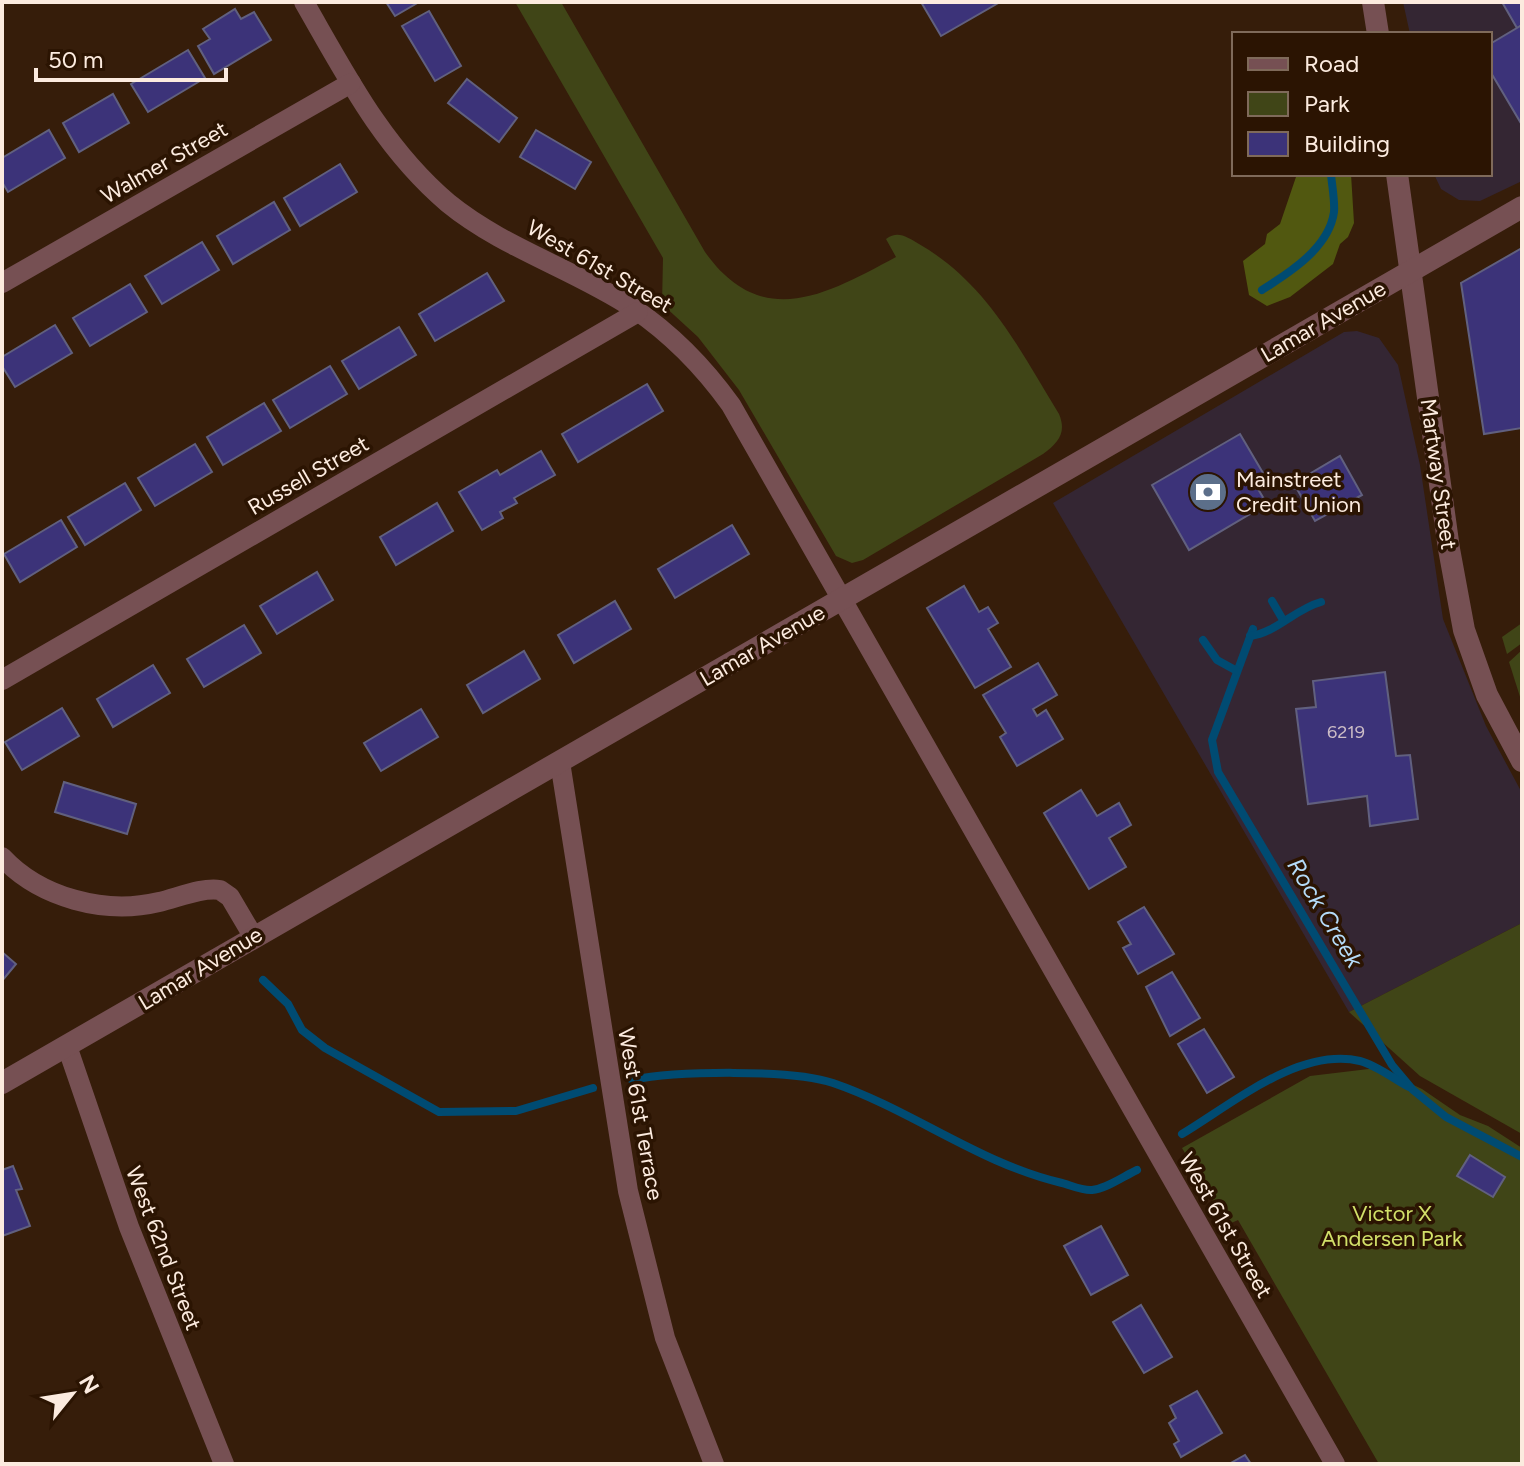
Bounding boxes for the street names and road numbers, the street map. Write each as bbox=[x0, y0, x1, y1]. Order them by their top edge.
street label: Walmer Street bbox=[96, 115, 232, 209]
street label: West 61st Street bbox=[522, 214, 677, 319]
street label: Lamar Avenue bbox=[1256, 275, 1391, 368]
street label: Martway Street bbox=[1415, 397, 1462, 551]
street label: Russell Street bbox=[243, 430, 374, 521]
street label: Lamar Avenue bbox=[695, 599, 830, 692]
street label: Lamar Avenue bbox=[133, 921, 267, 1016]
street label: West 61st Terrace bbox=[612, 1026, 669, 1202]
street label: West 61st Street bbox=[1173, 1148, 1278, 1303]
street label: West 62nd Street bbox=[120, 1162, 207, 1334]

